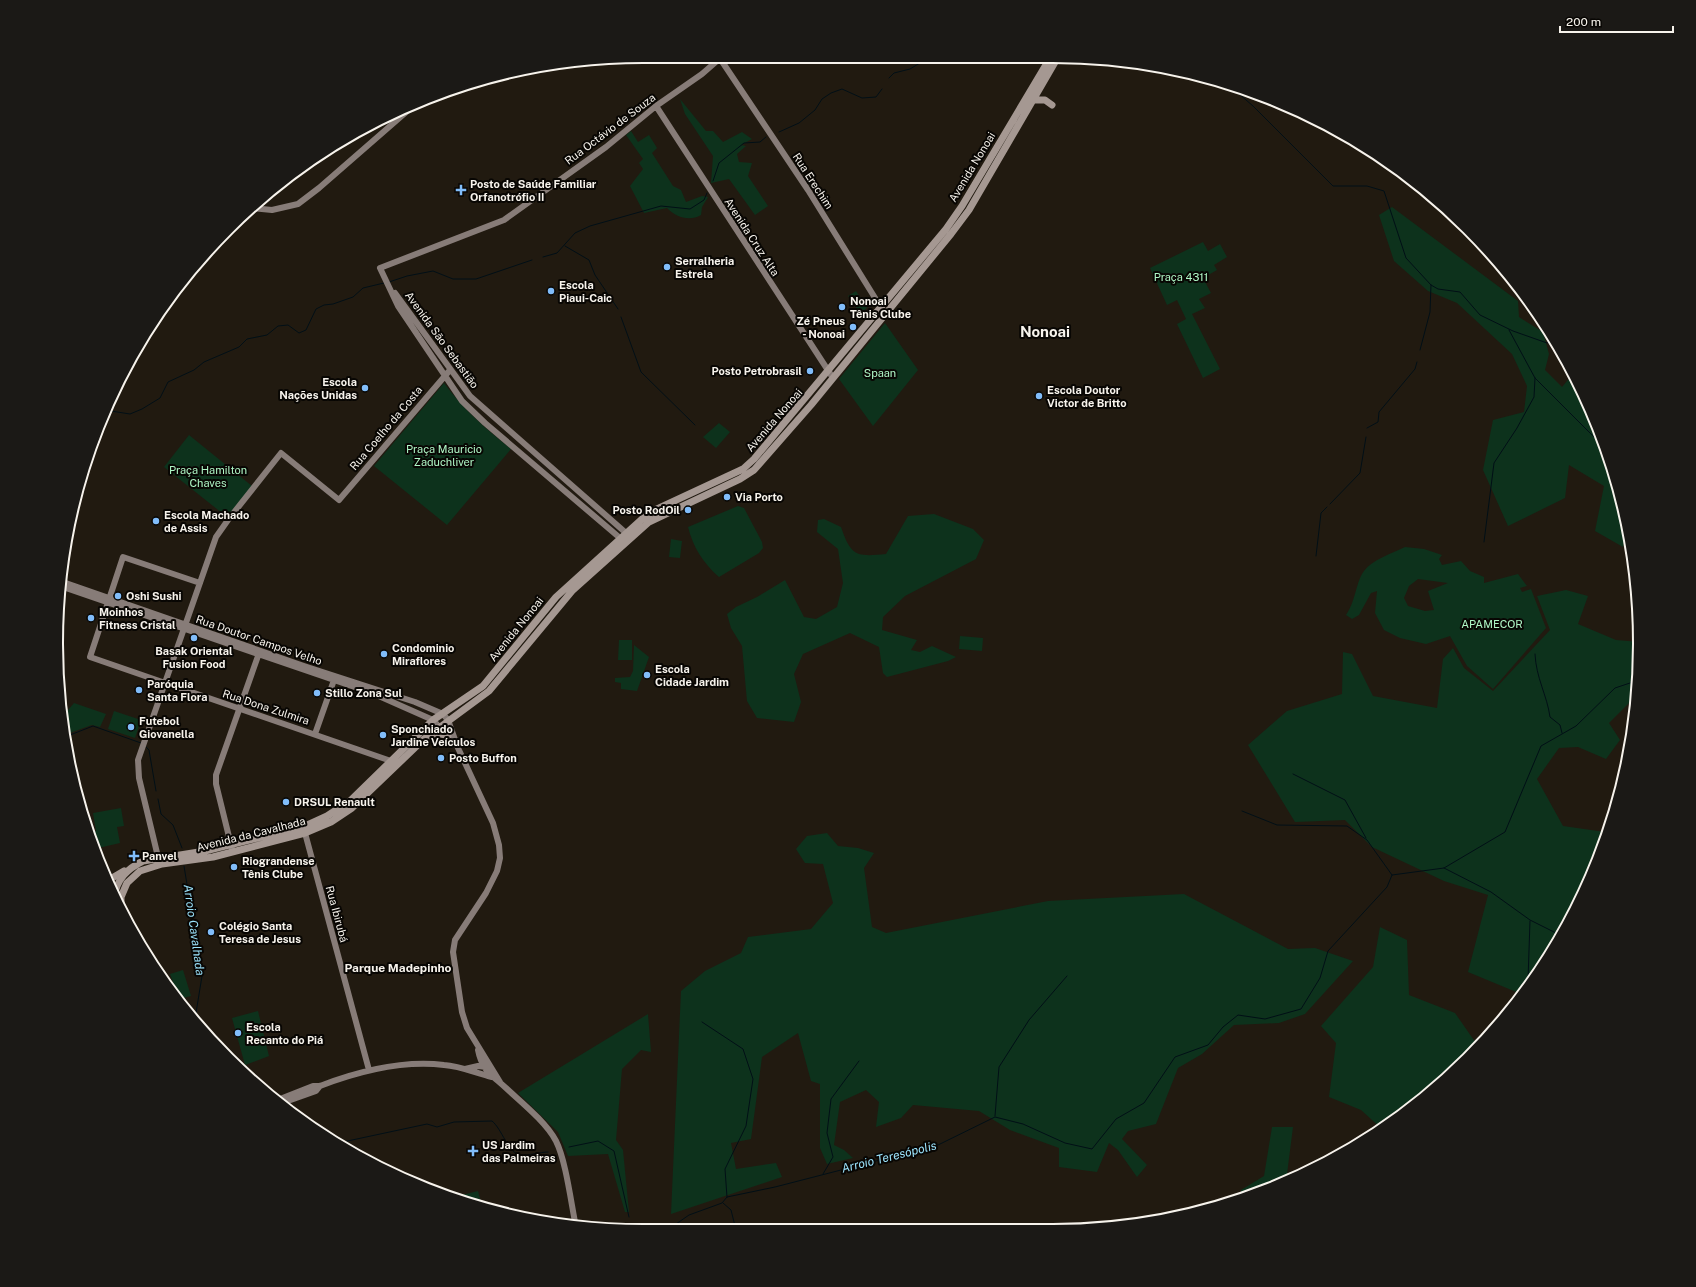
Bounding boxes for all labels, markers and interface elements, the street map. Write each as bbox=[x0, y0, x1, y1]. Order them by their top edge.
scale bar bbox=[1560, 8, 1673, 34]
text: 200 m bbox=[1566, 15, 1601, 29]
street label: Rua Octávio de Souza bbox=[562, 91, 658, 167]
street label: Avenida Nonoai bbox=[947, 130, 997, 204]
street label: Rua Erechim bbox=[790, 151, 836, 211]
place label: Posto de Saúde Familiar Orfanotrófio II bbox=[470, 178, 597, 203]
marker: Posto de Saúde Familiar Orfanotrófio II bbox=[455, 184, 467, 196]
street label: Avenida Cruz Alta bbox=[722, 196, 782, 278]
place label: Serralheria Estrela bbox=[675, 255, 734, 280]
marker: Serralheria Estrela bbox=[662, 262, 672, 272]
park label: Praça 4311 bbox=[1154, 271, 1208, 284]
place label: Escola Piaui-Caic bbox=[559, 279, 612, 304]
marker: Escola Piaui-Caic bbox=[546, 286, 556, 296]
street label: Avenida São Sebastião bbox=[403, 289, 481, 391]
place label: Nonoai Tênis Clube bbox=[850, 295, 911, 320]
marker: Nonoai Tênis Clube bbox=[837, 302, 847, 312]
place label: Zé Pneus - Nonoai bbox=[797, 315, 845, 340]
marker: Zé Pneus - Nonoai bbox=[848, 322, 858, 332]
district label: Nonoai bbox=[1020, 323, 1070, 340]
place label: Posto Petrobrasil bbox=[712, 365, 802, 377]
marker: Posto Petrobrasil bbox=[805, 366, 815, 376]
park label: Spaan bbox=[864, 367, 896, 379]
place label: Escola Nações Unidas bbox=[279, 376, 357, 402]
marker: Escola Nações Unidas bbox=[360, 383, 370, 393]
street label: Rua Coelho da Costa bbox=[347, 384, 425, 472]
place label: Escola Doutor Victor de Britto bbox=[1047, 384, 1127, 409]
street label: Avenida Nonoai bbox=[744, 386, 804, 454]
marker: Escola Doutor Victor de Britto bbox=[1034, 391, 1044, 401]
park label: Praça Mauricio Zaduchliver bbox=[406, 443, 482, 468]
park label: Praça Hamilton Chaves bbox=[169, 464, 247, 489]
place label: Via Porto bbox=[735, 491, 783, 503]
marker: Via Porto bbox=[722, 492, 732, 502]
place label: Posto RodOil bbox=[612, 504, 680, 516]
marker: Posto RodOil bbox=[683, 505, 693, 515]
place label: Escola Machado de Assis bbox=[164, 509, 249, 534]
marker: Escola Machado de Assis bbox=[151, 516, 161, 526]
place label: Oshi Sushi bbox=[126, 590, 181, 602]
marker: Oshi Sushi bbox=[113, 591, 123, 601]
street label: Avenida Nonoai bbox=[486, 595, 546, 663]
place label: Moinhos Fitness Cristal bbox=[99, 606, 176, 631]
marker: Moinhos Fitness Cristal bbox=[86, 613, 96, 623]
street label: Rua Doutor Campos Velho bbox=[194, 613, 324, 667]
park label: APAMECOR bbox=[1461, 618, 1523, 630]
marker: Basak Oriental Fusion Food bbox=[189, 633, 199, 643]
place label: Condominio Miraflores bbox=[392, 642, 454, 667]
place label: Basak Oriental Fusion Food bbox=[155, 645, 233, 670]
marker: Condominio Miraflores bbox=[379, 649, 389, 659]
place label: Escola Cidade Jardim bbox=[655, 663, 729, 688]
marker: Escola Cidade Jardim bbox=[642, 670, 652, 680]
place label: Paróquia Santa Flora bbox=[147, 678, 207, 703]
marker: Paróquia Santa Flora bbox=[134, 685, 144, 695]
street label: Rua Dona Zulmira bbox=[221, 687, 311, 727]
place label: Stillo Zona Sul bbox=[325, 687, 402, 699]
marker: Stillo Zona Sul bbox=[312, 688, 322, 698]
place label: Futebol Giovanella bbox=[139, 715, 194, 740]
marker: Futebol Giovanella bbox=[126, 722, 136, 732]
place label: Sponchiado Jardine Veículos bbox=[391, 723, 476, 748]
marker: Sponchiado Jardine Veículos bbox=[378, 730, 388, 740]
place label: Posto Buffon bbox=[449, 752, 517, 764]
marker: Posto Buffon bbox=[436, 753, 446, 763]
place label: DRSUL Renault bbox=[294, 796, 375, 808]
marker: DRSUL Renault bbox=[281, 797, 291, 807]
street label: Avenida da Cavalhada bbox=[195, 815, 307, 853]
place label: Panvel bbox=[142, 850, 177, 862]
marker: Panvel bbox=[129, 851, 139, 861]
place label: Riograndense Tênis Clube bbox=[242, 855, 315, 880]
marker: Riograndense Tênis Clube bbox=[229, 862, 239, 872]
water label: Arroio Cavalhada bbox=[181, 883, 207, 977]
street label: Rua Ibirubá bbox=[324, 884, 350, 944]
place label: Colégio Santa Teresa de Jesus bbox=[219, 920, 301, 945]
marker: Colégio Santa Teresa de Jesus bbox=[206, 927, 216, 937]
district label: Parque Madepinho bbox=[344, 961, 452, 975]
place label: Escola Recanto do Piá bbox=[246, 1021, 323, 1046]
marker: Escola Recanto do Piá bbox=[233, 1028, 243, 1038]
water label: Arroio Teresópolis bbox=[840, 1138, 938, 1176]
place label: US Jardim das Palmeiras bbox=[482, 1139, 556, 1164]
marker: US Jardim das Palmeiras bbox=[467, 1145, 479, 1157]

